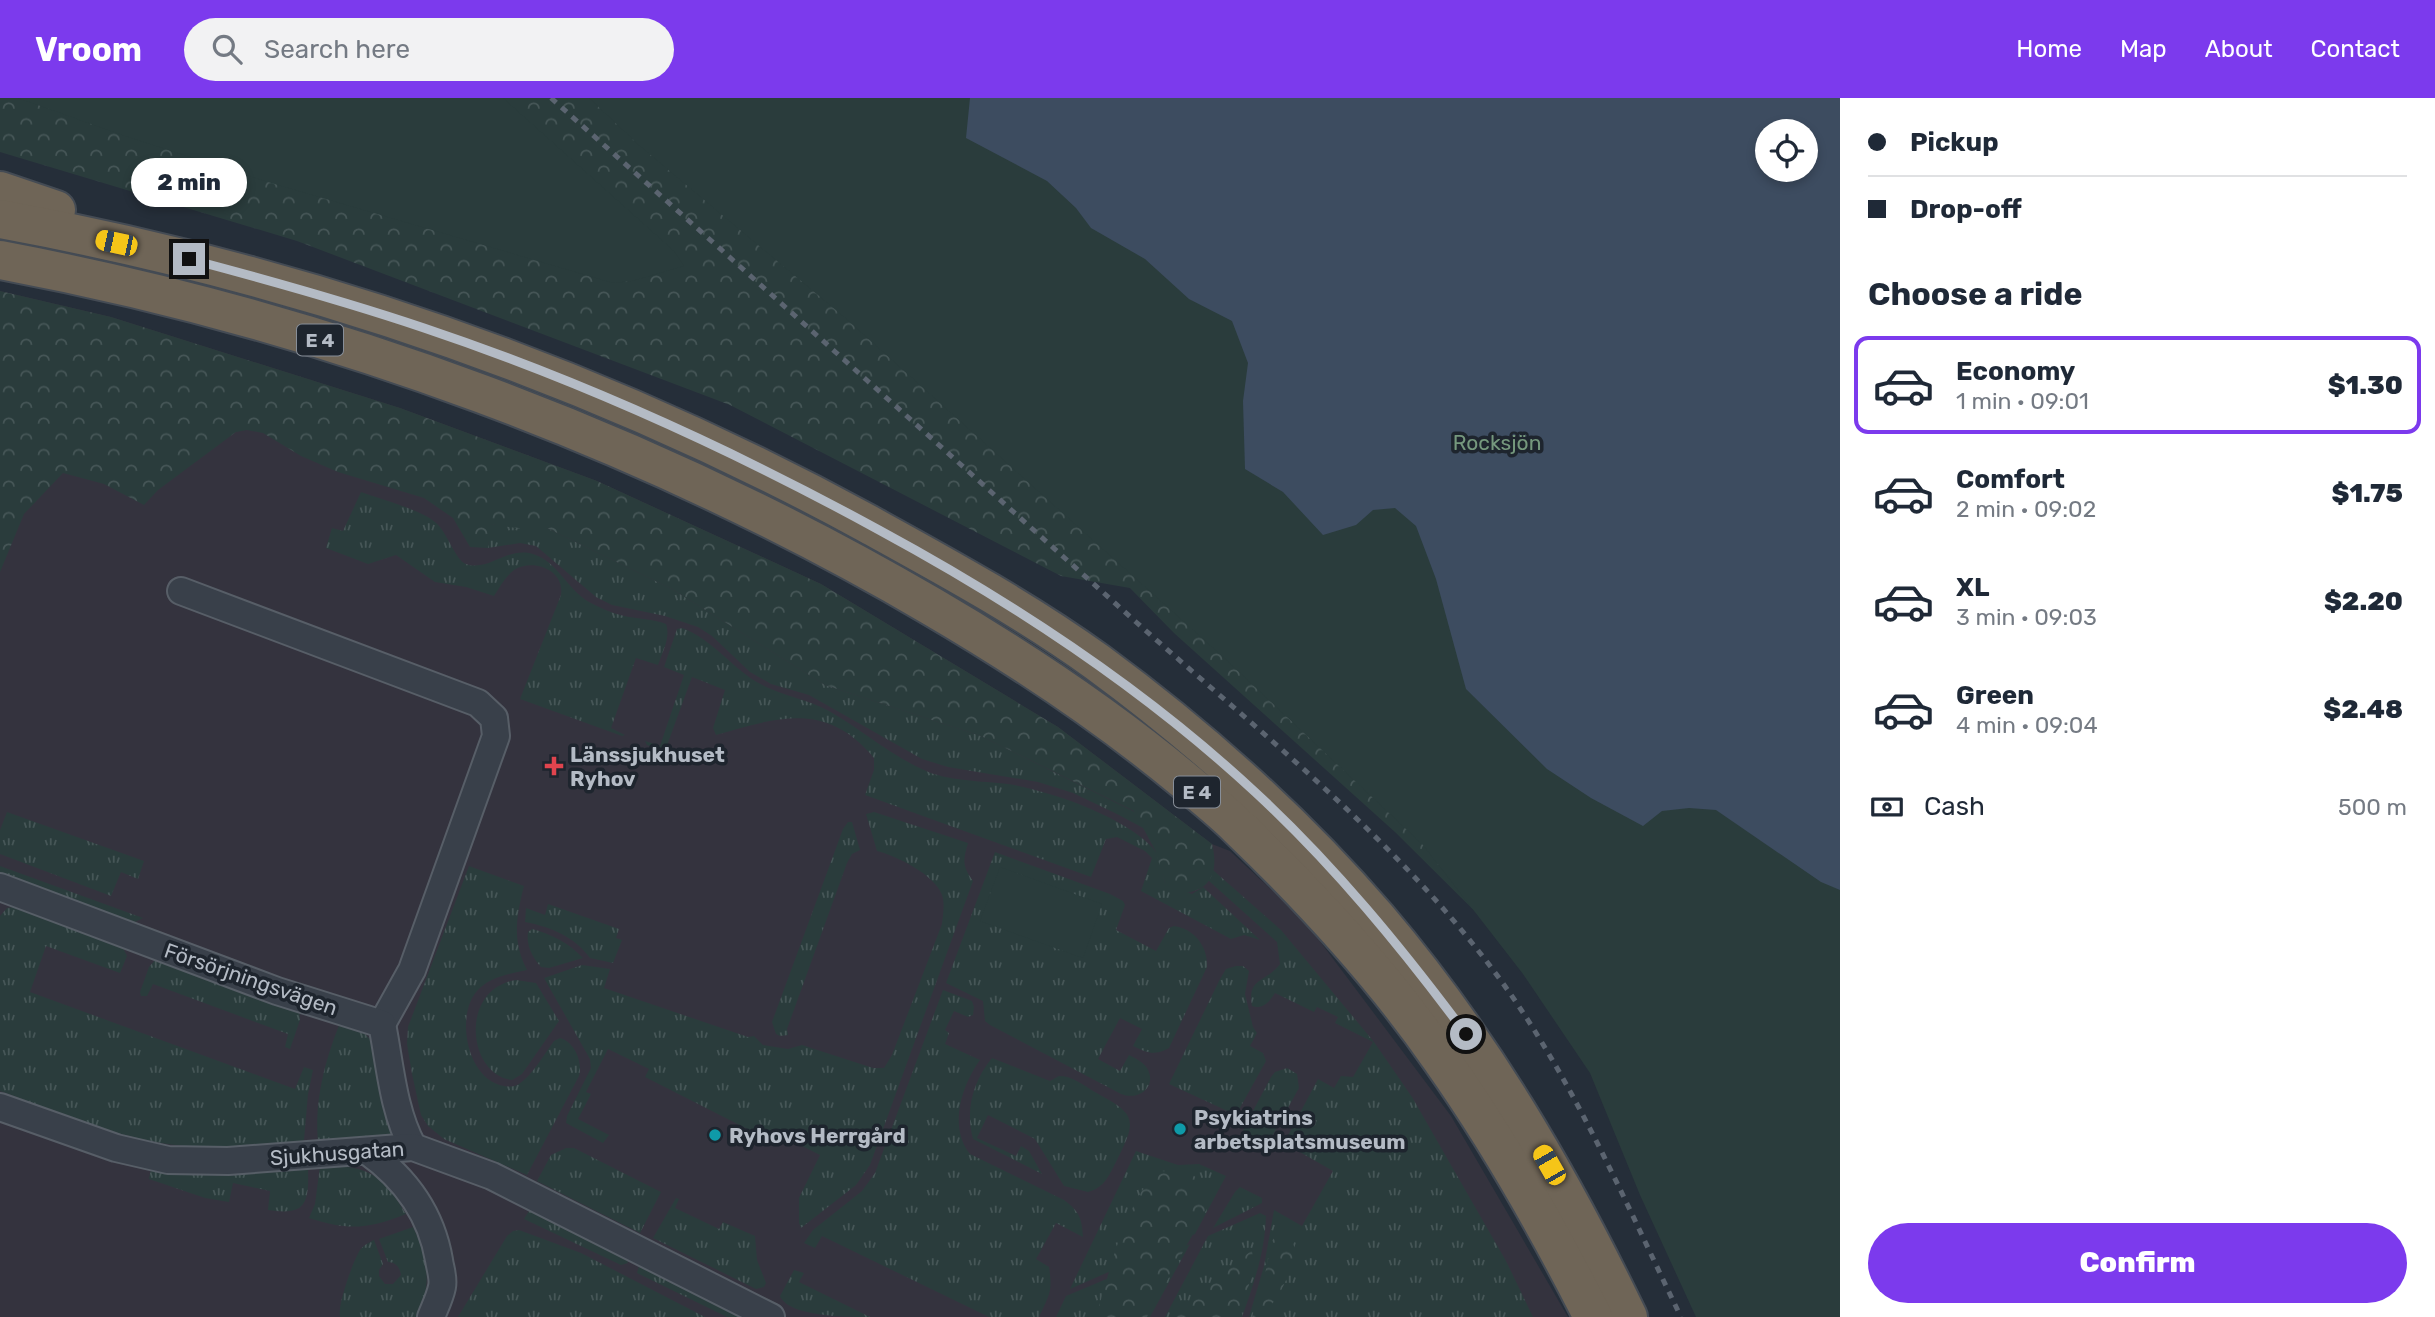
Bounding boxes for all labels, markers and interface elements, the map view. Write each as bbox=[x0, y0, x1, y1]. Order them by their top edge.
search box bbox=[184, 18, 674, 81]
text: Vroom bbox=[35, 30, 142, 69]
icon: search bbox=[208, 30, 246, 68]
text: Search here bbox=[264, 34, 410, 65]
text: Home bbox=[2016, 35, 2082, 63]
text: Map bbox=[2120, 35, 2167, 63]
text: About bbox=[2205, 35, 2273, 63]
text: Contact bbox=[2311, 35, 2400, 63]
map controls bbox=[1755, 119, 1818, 182]
button: locate bbox=[1755, 119, 1818, 182]
text: Pickup bbox=[1910, 127, 1999, 158]
callout: 2 min bbox=[131, 158, 247, 206]
text: 2 min bbox=[157, 168, 221, 196]
text: Drop-off bbox=[1910, 194, 2022, 225]
car bbox=[94, 228, 139, 258]
route end bbox=[173, 243, 205, 275]
text: Choose a ride bbox=[1868, 275, 2082, 313]
road number: E 4 bbox=[297, 324, 343, 356]
icon: car bbox=[1872, 354, 1935, 417]
text: Economy bbox=[1956, 356, 2075, 387]
text: $1.30 bbox=[2328, 370, 2403, 401]
text: 1 min · 09:01 bbox=[1956, 387, 2089, 415]
park label: Rocksjön bbox=[1453, 430, 1541, 455]
icon: car bbox=[1872, 462, 1935, 525]
text: Comfort bbox=[1956, 464, 2065, 495]
text: $1.75 bbox=[2331, 478, 2403, 509]
text: 2 min · 09:02 bbox=[1956, 495, 2096, 523]
icon: car bbox=[1872, 570, 1935, 633]
text: XL bbox=[1956, 572, 1989, 603]
text: $2.20 bbox=[2324, 586, 2403, 617]
text: 3 min · 09:03 bbox=[1956, 603, 2097, 631]
icon: car bbox=[1872, 678, 1935, 741]
text: Green bbox=[1956, 680, 2034, 711]
text: $2.48 bbox=[2323, 694, 2403, 725]
text: 4 min · 09:04 bbox=[1956, 711, 2098, 739]
place label: Länssjukhuset Ryhov bbox=[570, 742, 725, 791]
marker: Länssjukhuset Ryhov bbox=[544, 756, 564, 776]
road number: E 4 bbox=[1174, 776, 1220, 807]
icon: cash bbox=[1868, 788, 1906, 826]
text: Cash bbox=[1924, 791, 1985, 822]
text: 500 m bbox=[2338, 793, 2407, 821]
street label: Försörjningsvägen bbox=[161, 938, 341, 1020]
route start bbox=[1450, 1018, 1482, 1050]
place label: Psykiatrins arbetsplatsmuseum bbox=[1194, 1105, 1406, 1154]
marker: Psykiatrins arbetsplatsmuseum bbox=[1172, 1121, 1188, 1137]
place label: Ryhovs Herrgård bbox=[729, 1123, 906, 1148]
marker: Ryhovs Herrgård bbox=[707, 1127, 723, 1143]
street label: Sjukhusgatan bbox=[269, 1136, 405, 1170]
car bbox=[1530, 1142, 1569, 1188]
button: Confirm bbox=[1868, 1223, 2407, 1303]

